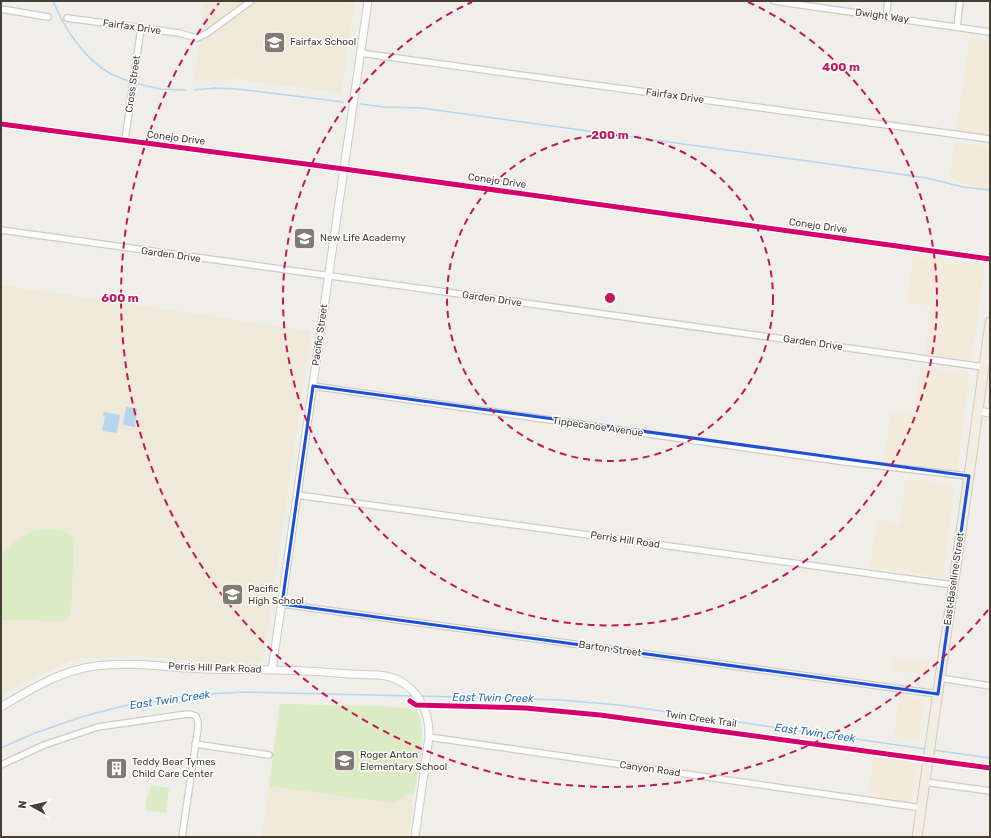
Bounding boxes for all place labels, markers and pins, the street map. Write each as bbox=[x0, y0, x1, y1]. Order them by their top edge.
school or university icon: Fairfax School bbox=[261, 29, 287, 55]
place label: Fairfax School bbox=[290, 36, 356, 48]
school or university icon: New Life Academy bbox=[291, 225, 317, 251]
place label: New Life Academy bbox=[320, 232, 406, 244]
centre of rings bbox=[603, 291, 617, 305]
school or university icon: Pacific High School bbox=[220, 582, 246, 608]
place label: Pacific High School bbox=[248, 583, 304, 607]
school or university icon: Roger Anton Elementary School bbox=[332, 748, 358, 774]
place label: Roger Anton Elementary School bbox=[360, 749, 447, 773]
building icon: Teddy Bear Tymes Child Care Center bbox=[104, 755, 130, 781]
place label: Teddy Bear Tymes Child Care Center bbox=[132, 756, 216, 780]

